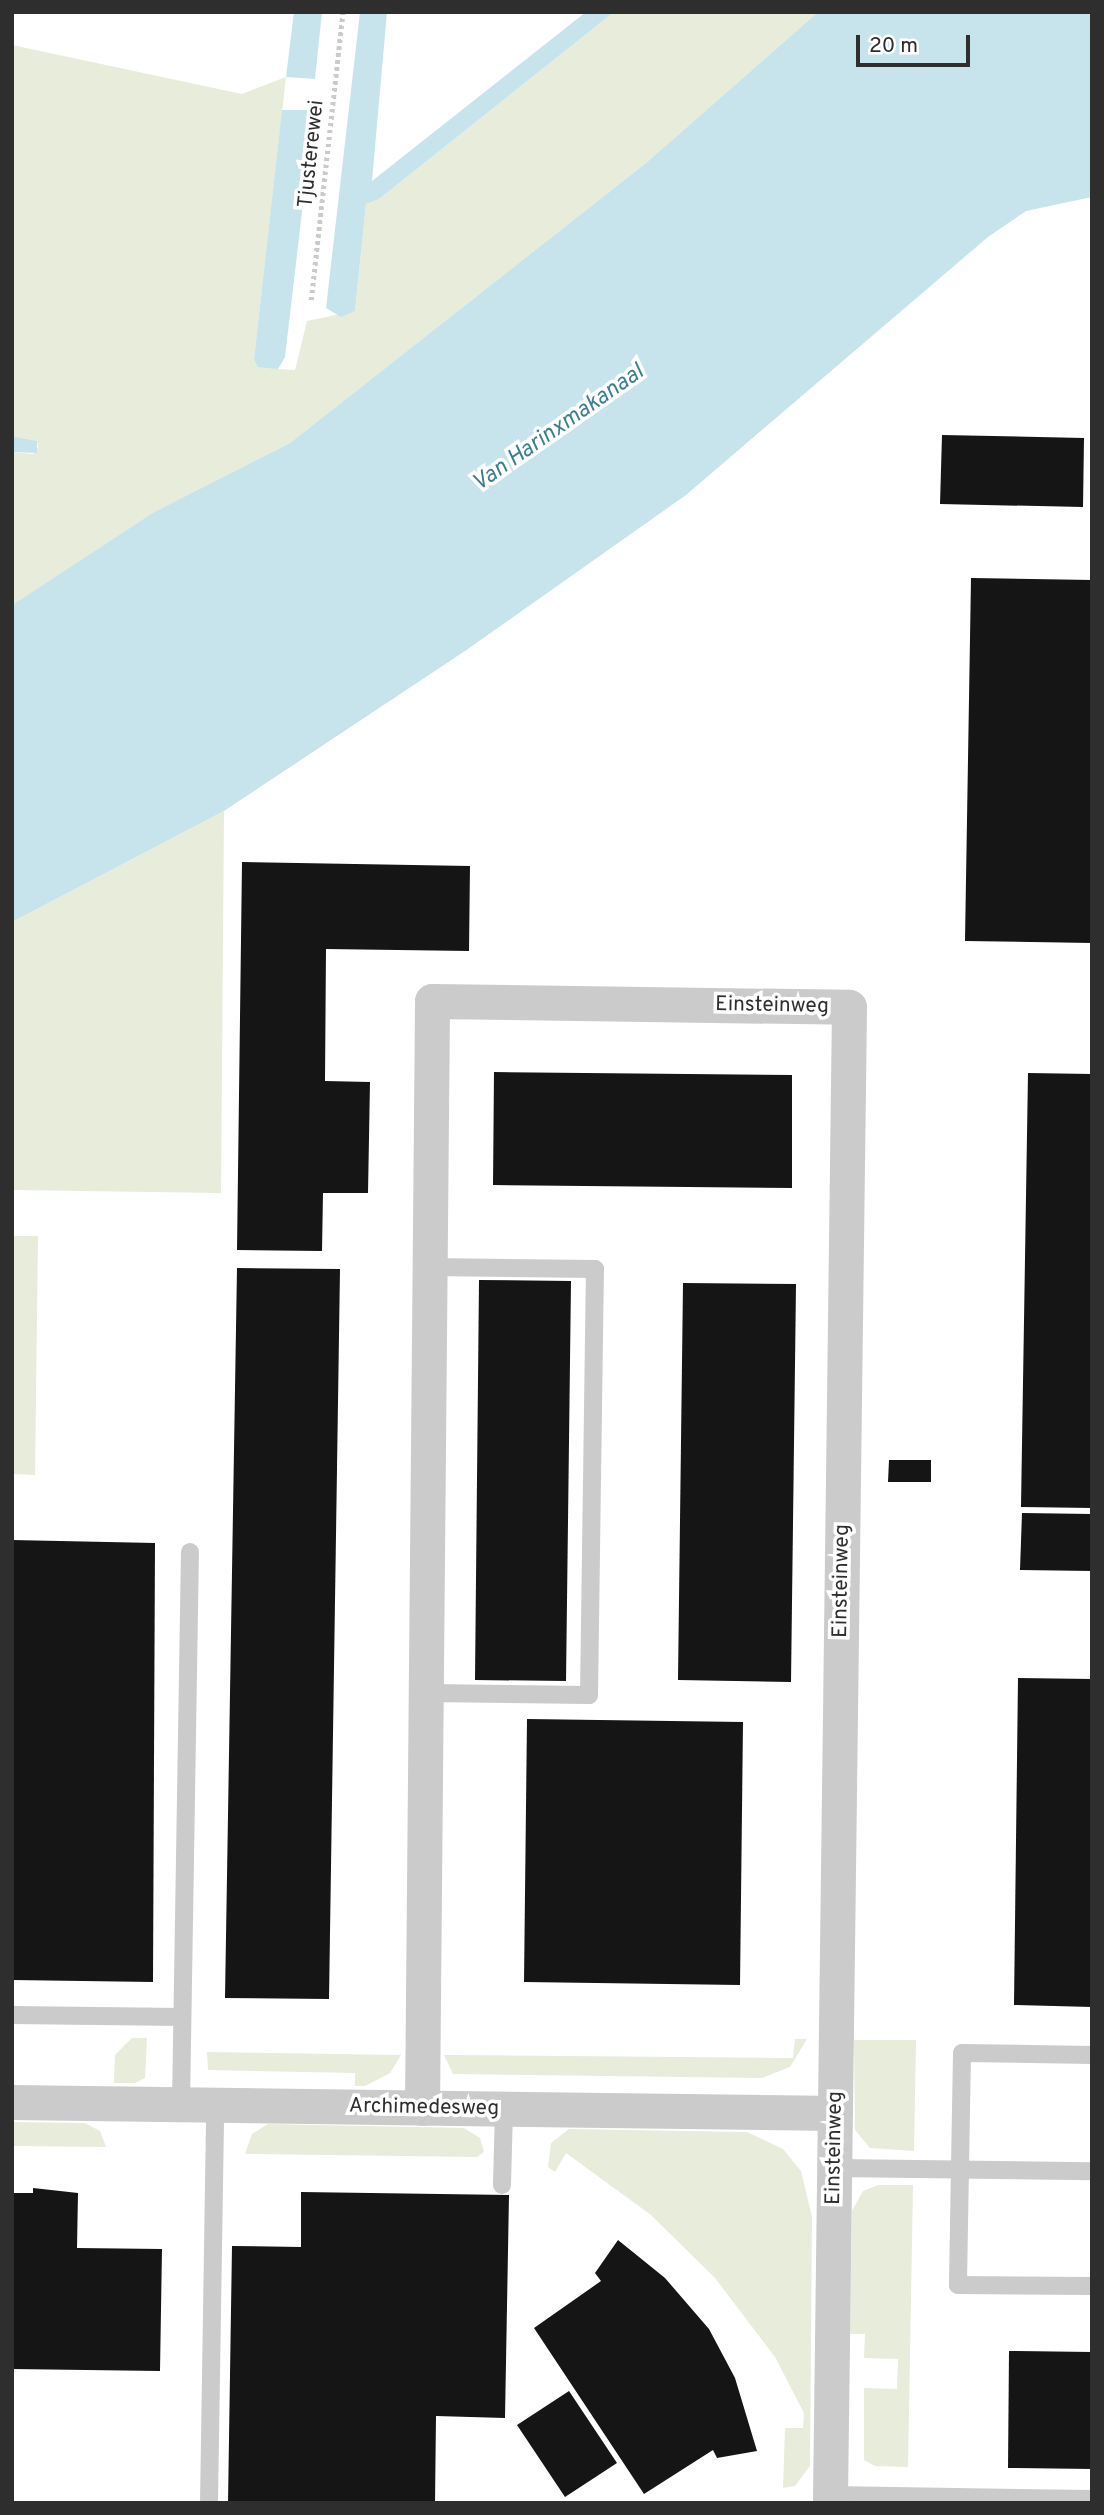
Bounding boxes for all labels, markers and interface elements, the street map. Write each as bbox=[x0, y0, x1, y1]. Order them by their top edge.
scale bar bbox=[859, 21, 973, 65]
text: 20 m bbox=[869, 33, 918, 60]
street label: Tjusterewei bbox=[294, 99, 330, 209]
water label: Van Harinxmakanaal bbox=[468, 359, 650, 499]
street label: Einsteinweg bbox=[715, 992, 829, 1020]
street label: Einsteinweg bbox=[828, 1524, 856, 1638]
street label: Einsteinweg bbox=[821, 2091, 849, 2205]
street label: Archimedesweg bbox=[349, 2094, 499, 2122]

